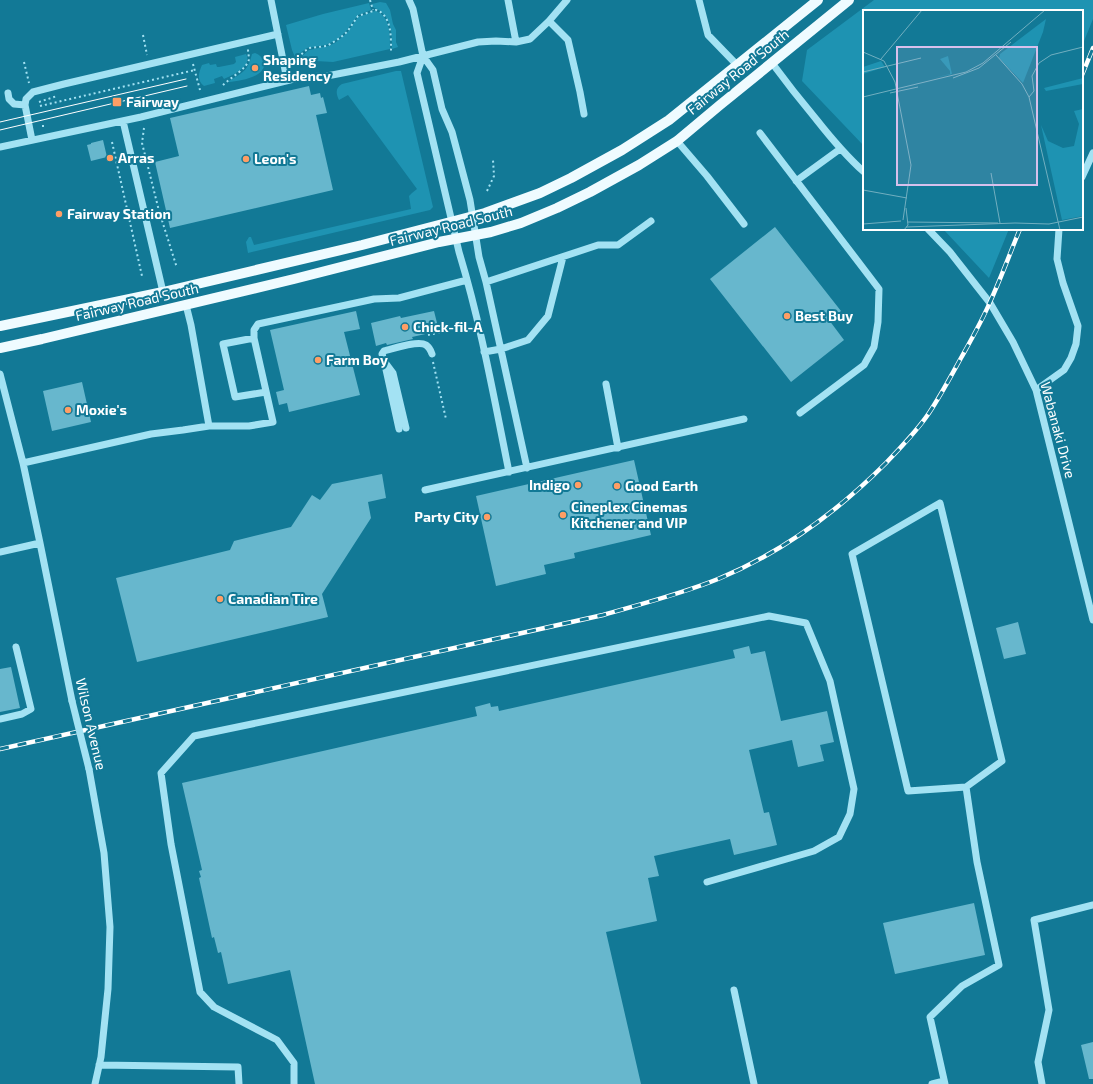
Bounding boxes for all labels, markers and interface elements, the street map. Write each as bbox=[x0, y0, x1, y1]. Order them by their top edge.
inset map bbox=[863, 10, 1083, 230]
street label: Fairway Road South bbox=[683, 25, 792, 118]
place label: Shaping Residency bbox=[263, 51, 331, 84]
marker: Shaping Residency bbox=[250, 63, 260, 73]
place label: Fairway bbox=[126, 93, 179, 110]
marker: Fairway bbox=[111, 96, 123, 108]
place label: Arras bbox=[118, 149, 154, 166]
place label: Leon's bbox=[254, 150, 296, 167]
marker: Arras bbox=[105, 153, 115, 163]
marker: Leon's bbox=[241, 154, 251, 164]
street label: Fairway Road South bbox=[388, 202, 514, 249]
place label: Fairway Station bbox=[67, 205, 171, 222]
marker: Fairway Station bbox=[54, 209, 64, 219]
street label: Fairway Road South bbox=[74, 279, 200, 324]
place label: Best Buy bbox=[795, 307, 853, 324]
marker: Best Buy bbox=[782, 311, 792, 321]
place label: Chick-fil-A bbox=[413, 318, 483, 335]
marker: Chick-fil-A bbox=[400, 322, 410, 332]
place label: Farm Boy bbox=[326, 351, 388, 368]
marker: Farm Boy bbox=[313, 355, 323, 365]
street label: Wabanaki Drive bbox=[1037, 380, 1080, 480]
place label: Moxie's bbox=[76, 401, 127, 418]
marker: Moxie's bbox=[63, 405, 73, 415]
place label: Indigo bbox=[529, 476, 570, 493]
place label: Good Earth bbox=[625, 477, 698, 494]
marker: Indigo bbox=[573, 480, 583, 490]
marker: Good Earth bbox=[612, 481, 622, 491]
place label: Cineplex Cinemas Kitchener and VIP bbox=[571, 498, 687, 531]
place label: Party City bbox=[414, 508, 479, 525]
marker: Cineplex Cinemas Kitchener and VIP bbox=[558, 510, 568, 520]
marker: Party City bbox=[482, 512, 492, 522]
place label: Canadian Tire bbox=[228, 590, 318, 607]
marker: Canadian Tire bbox=[215, 594, 225, 604]
street label: Wilson Avenue bbox=[73, 676, 110, 772]

